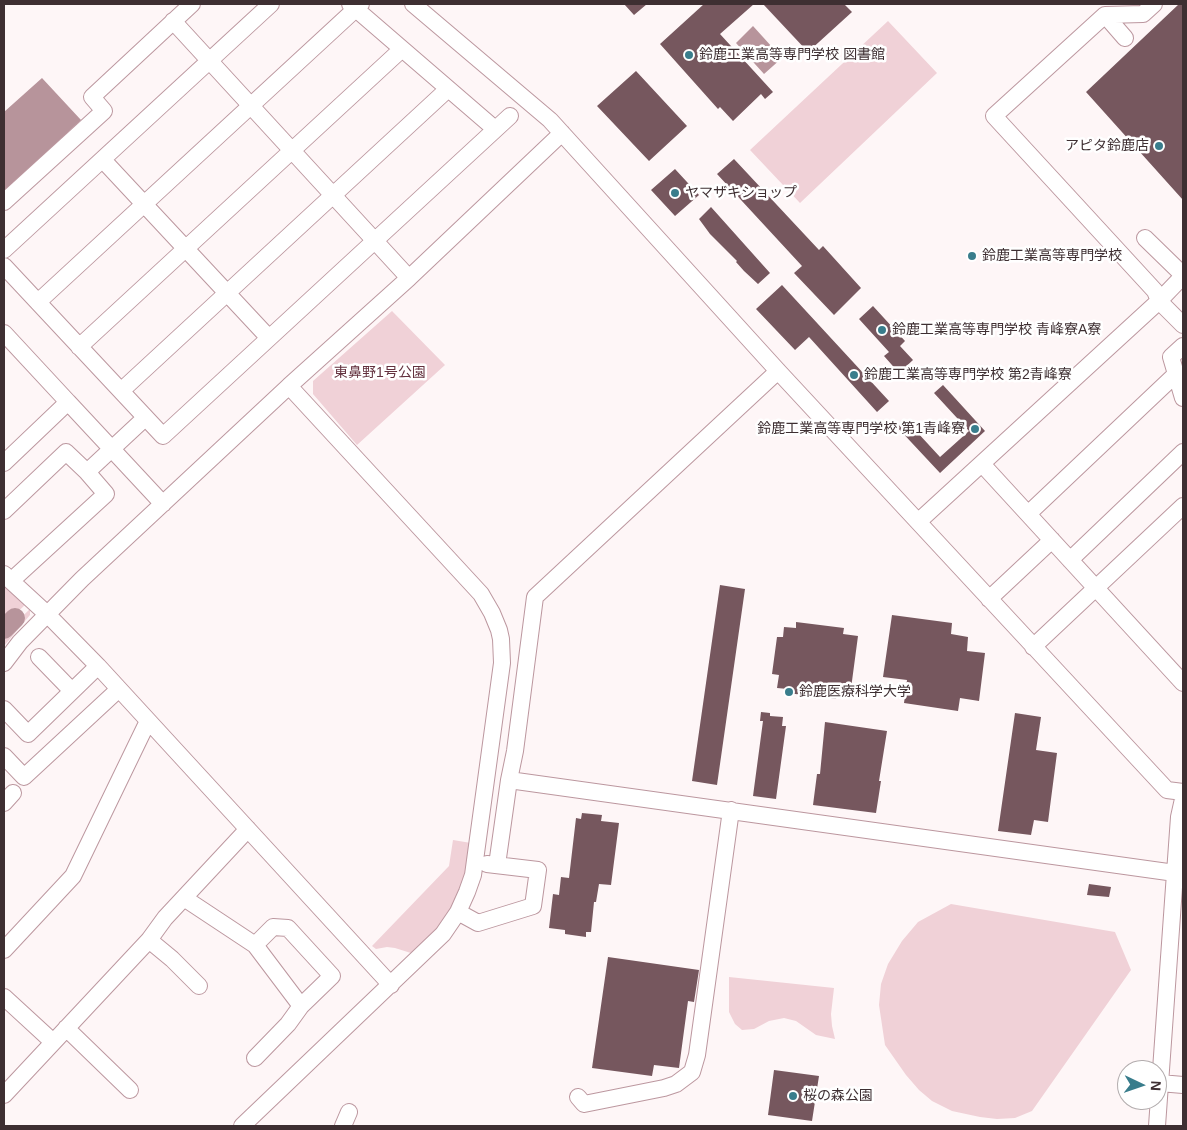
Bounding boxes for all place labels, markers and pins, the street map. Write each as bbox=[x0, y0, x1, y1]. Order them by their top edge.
place label: 鈴鹿工業高等専門学校 図書館 bbox=[699, 47, 885, 63]
marker: 鈴鹿工業高等専門学校 図書館 bbox=[683, 49, 695, 61]
place label: アピタ鈴鹿店 bbox=[1065, 138, 1149, 154]
marker: アピタ鈴鹿店 bbox=[1153, 140, 1165, 152]
place label: ヤマザキショップ bbox=[685, 185, 797, 201]
marker: ヤマザキショップ bbox=[669, 187, 681, 199]
place label: 鈴鹿工業高等専門学校 bbox=[982, 248, 1122, 264]
marker: 鈴鹿工業高等専門学校 bbox=[966, 250, 978, 262]
place label: 鈴鹿工業高等専門学校 青峰寮A寮 bbox=[892, 322, 1101, 338]
marker: 鈴鹿工業高等専門学校 青峰寮A寮 bbox=[876, 324, 888, 336]
place label: 鈴鹿工業高等専門学校 第2青峰寮 bbox=[864, 367, 1072, 383]
marker: 鈴鹿工業高等専門学校 第2青峰寮 bbox=[848, 369, 860, 381]
place label: 鈴鹿工業高等専門学校 第1青峰寮 bbox=[757, 421, 965, 437]
marker: 鈴鹿工業高等専門学校 第1青峰寮 bbox=[969, 423, 981, 435]
place label: 鈴鹿医療科学大学 bbox=[799, 684, 911, 700]
marker: 鈴鹿医療科学大学 bbox=[783, 686, 795, 698]
place label: 桜の森公園 bbox=[803, 1088, 873, 1104]
marker: 桜の森公園 bbox=[787, 1090, 799, 1102]

